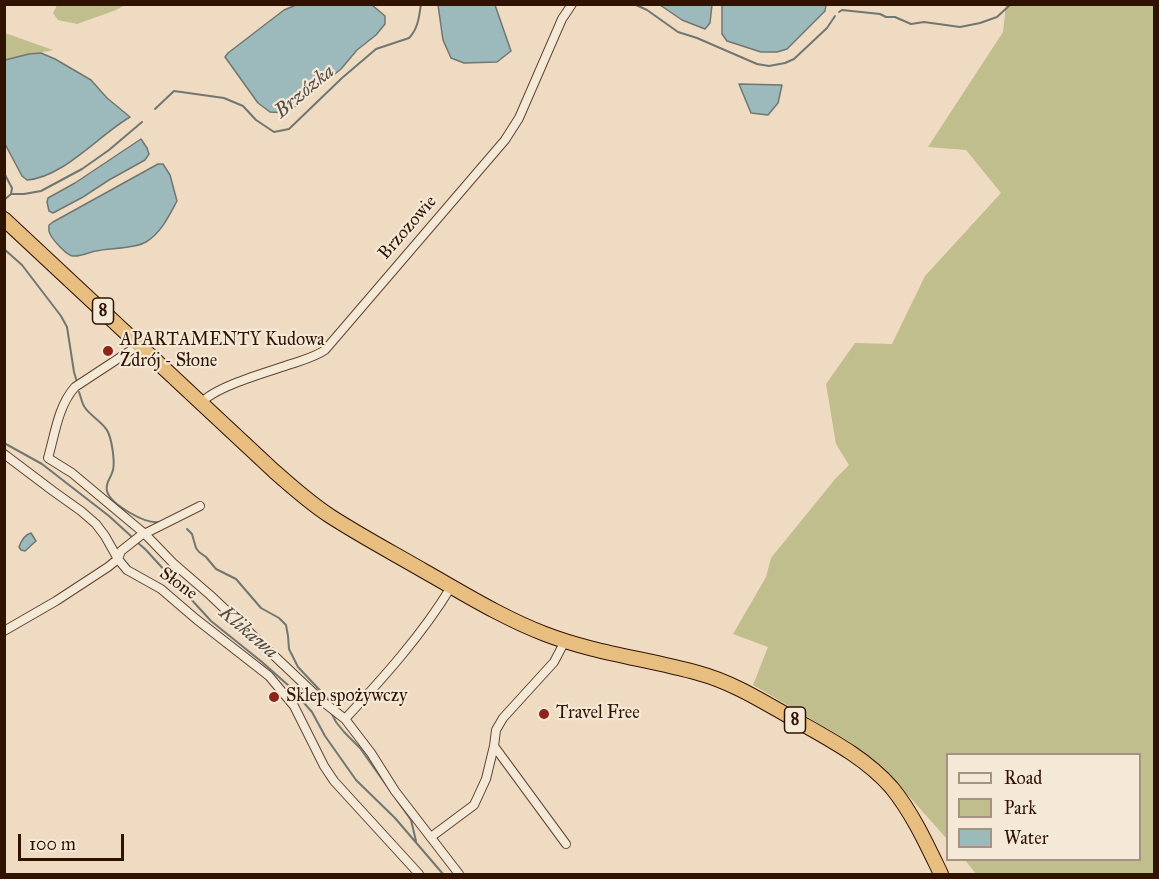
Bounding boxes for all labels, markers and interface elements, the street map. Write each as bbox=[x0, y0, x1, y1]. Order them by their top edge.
water label: Brzózka bbox=[270, 60, 340, 124]
street label: Brzozowie bbox=[374, 192, 442, 264]
road number: 8 bbox=[92, 298, 114, 324]
place label: APARTAMENTY Kudowa Zdrój - Słone bbox=[120, 330, 325, 372]
marker: APARTAMENTY Kudowa Zdrój - Słone bbox=[101, 344, 115, 358]
street label: Słone bbox=[155, 563, 201, 605]
water label: Klikawa bbox=[214, 602, 282, 664]
place label: Sklep spożywczy bbox=[286, 686, 407, 708]
marker: Sklep spożywczy bbox=[267, 690, 281, 704]
place label: Travel Free bbox=[556, 703, 640, 725]
marker: Travel Free bbox=[537, 707, 551, 721]
road number: 8 bbox=[784, 707, 806, 733]
legend bbox=[946, 753, 1141, 861]
text: Road bbox=[1004, 767, 1042, 789]
text: Park bbox=[1004, 797, 1037, 819]
scale bar bbox=[21, 822, 128, 860]
text: Water bbox=[1004, 827, 1048, 849]
text: 100 m bbox=[29, 833, 76, 855]

